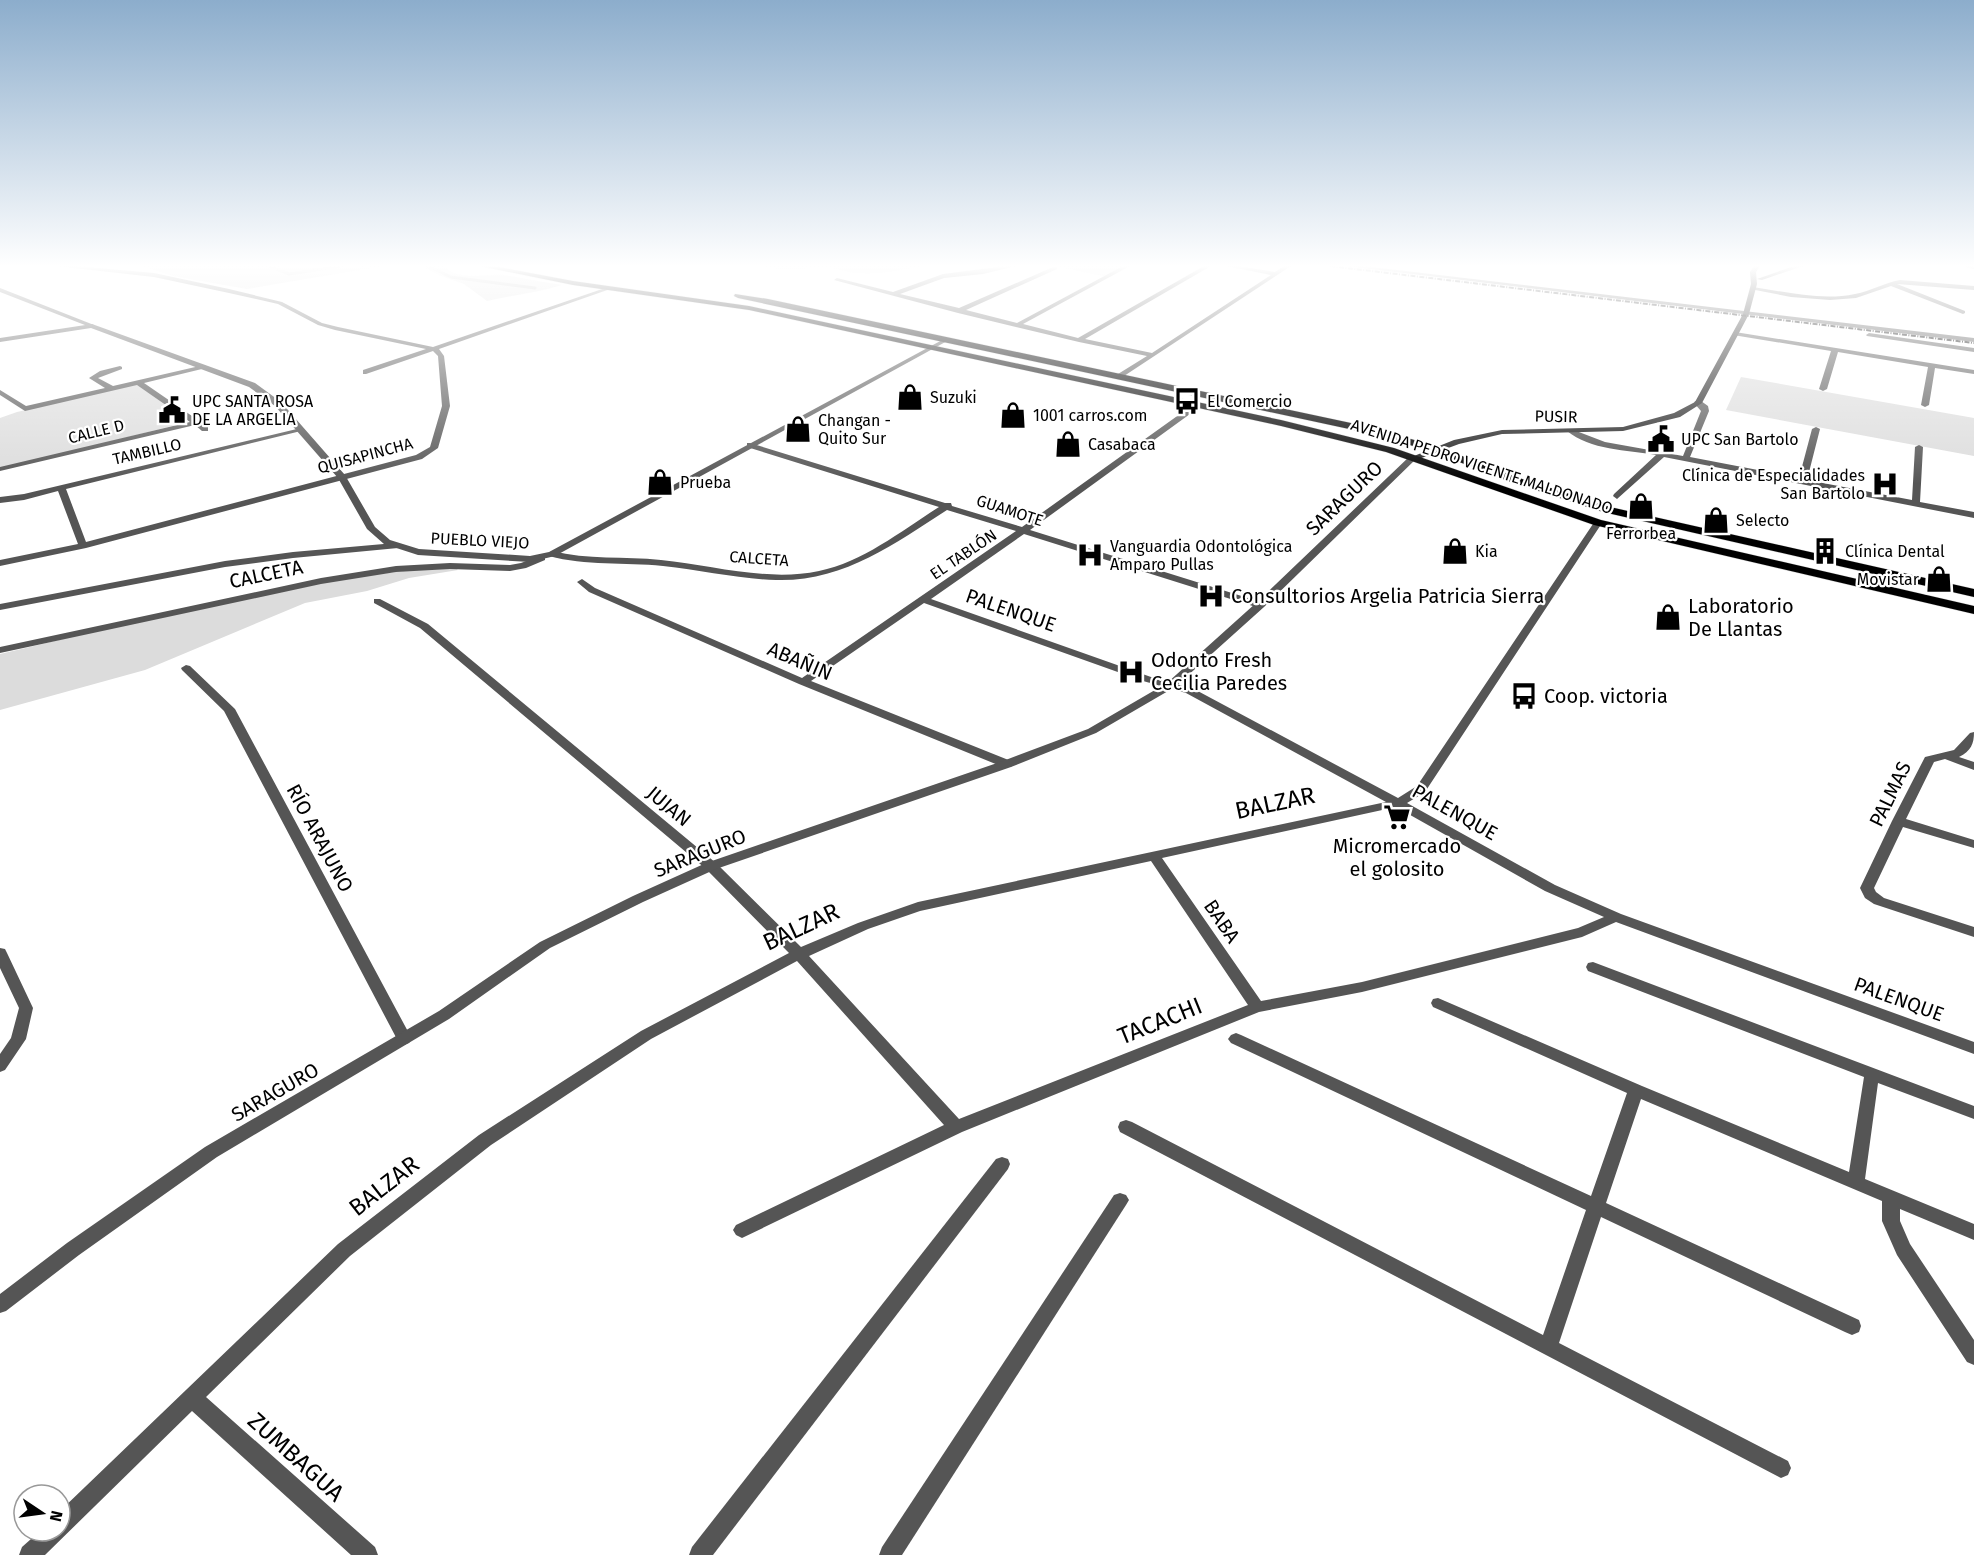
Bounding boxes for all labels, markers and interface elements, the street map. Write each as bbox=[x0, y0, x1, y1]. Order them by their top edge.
shop icon: Suzuki bbox=[895, 382, 925, 412]
bus stop icon: El Comercio bbox=[1172, 386, 1202, 416]
place label: Suzuki bbox=[930, 388, 977, 407]
place label: UPC SANTA ROSA DE LA ARGELIA bbox=[192, 392, 314, 429]
place label: El Comercio bbox=[1207, 392, 1292, 411]
public building icon: UPC SANTA ROSA DE LA ARGELIA bbox=[157, 395, 187, 425]
shop icon: 1001 carros.com bbox=[998, 400, 1028, 430]
place label: 1001 carros.com bbox=[1033, 406, 1148, 425]
street label: PUSIR bbox=[1534, 407, 1578, 426]
place label: Changan - Quito Sur bbox=[818, 411, 891, 448]
shop icon: Changan - Quito Sur bbox=[783, 414, 813, 444]
street label: CALLE D bbox=[66, 415, 126, 448]
street label: AVENIDA PEDRO VICENTE MALDONADO bbox=[1349, 415, 1615, 518]
public building icon: UPC San Bartolo bbox=[1646, 424, 1676, 454]
shop icon: Casabaca bbox=[1053, 429, 1083, 459]
place label: UPC San Bartolo bbox=[1681, 430, 1799, 449]
street label: QUISAPINCHA bbox=[315, 433, 416, 477]
street label: TAMBILLO bbox=[111, 434, 183, 469]
place label: Casabaca bbox=[1088, 435, 1156, 454]
street label: SARAGURO bbox=[1301, 456, 1387, 540]
place label: Clínica de Especialidades San Bartolo bbox=[1682, 466, 1865, 503]
shop icon: Prueba bbox=[645, 467, 675, 497]
hospital icon: Clínica de Especialidades San Bartolo bbox=[1870, 469, 1900, 499]
place label: Prueba bbox=[680, 473, 731, 492]
street label: GUAMOTE bbox=[974, 491, 1046, 530]
shop icon: Ferrorbea bbox=[1626, 491, 1656, 521]
shop icon: Selecto bbox=[1701, 505, 1731, 535]
place label: Selecto bbox=[1736, 511, 1789, 530]
street label: EL TABLÓN bbox=[926, 524, 1000, 584]
place label: Ferrorbea bbox=[1606, 524, 1676, 543]
street label: PUEBLO VIEJO bbox=[430, 528, 530, 553]
shop icon: Kia bbox=[1440, 536, 1470, 566]
building icon: Clínica Dental bbox=[1810, 536, 1840, 566]
place label: Vanguardia Odontológica Amparo Pullas bbox=[1110, 537, 1292, 574]
hospital icon: Vanguardia Odontológica Amparo Pullas bbox=[1075, 540, 1105, 570]
place label: Kia bbox=[1475, 542, 1498, 561]
place label: Clínica Dental bbox=[1845, 542, 1945, 561]
street label: CALCETA bbox=[729, 547, 790, 570]
street label: CALCETA bbox=[227, 554, 305, 593]
shop icon: Movistar bbox=[1924, 564, 1954, 594]
place label: Movistar bbox=[1857, 570, 1920, 589]
hospital icon: Consultorios Argelia Patricia Sierra bbox=[1196, 581, 1226, 611]
street label: PALENQUE bbox=[963, 583, 1059, 637]
place label: Consultorios Argelia Patricia Sierra bbox=[1231, 584, 1544, 608]
place label: Laboratorio De Llantas bbox=[1688, 594, 1794, 641]
shop icon: Laboratorio De Llantas bbox=[1653, 602, 1683, 632]
street label: ABAÑIN bbox=[764, 637, 836, 685]
place label: Odonto Fresh Cecilia Paredes bbox=[1151, 648, 1287, 695]
hospital icon: Odonto Fresh Cecilia Paredes bbox=[1116, 657, 1146, 687]
bus stop icon: Coop. victoria bbox=[1509, 681, 1539, 711]
place label: Coop. victoria bbox=[1544, 684, 1668, 708]
street label: PALMAS bbox=[1864, 757, 1916, 831]
street label: PALENQUE bbox=[1408, 779, 1502, 845]
street label: RÍO ARAJUNO bbox=[281, 780, 359, 896]
street label: JUJAN bbox=[642, 781, 696, 831]
street label: BALZAR bbox=[1232, 781, 1318, 825]
supermarket icon: Micromercado el golosito bbox=[1382, 802, 1412, 832]
street label: SARAGURO bbox=[650, 824, 750, 882]
place label: Micromercado el golosito bbox=[1333, 834, 1461, 881]
street label: BABA bbox=[1199, 895, 1245, 948]
street label: BALZAR bbox=[758, 897, 844, 957]
street label: PALENQUE bbox=[1851, 972, 1947, 1026]
street label: TACACHI bbox=[1114, 991, 1206, 1051]
street label: SARAGURO bbox=[227, 1057, 323, 1127]
street label: BALZAR bbox=[343, 1150, 425, 1222]
street label: ZUMBAGUA bbox=[242, 1407, 350, 1508]
north arrow bbox=[12, 1483, 72, 1543]
text: N bbox=[46, 1509, 67, 1524]

